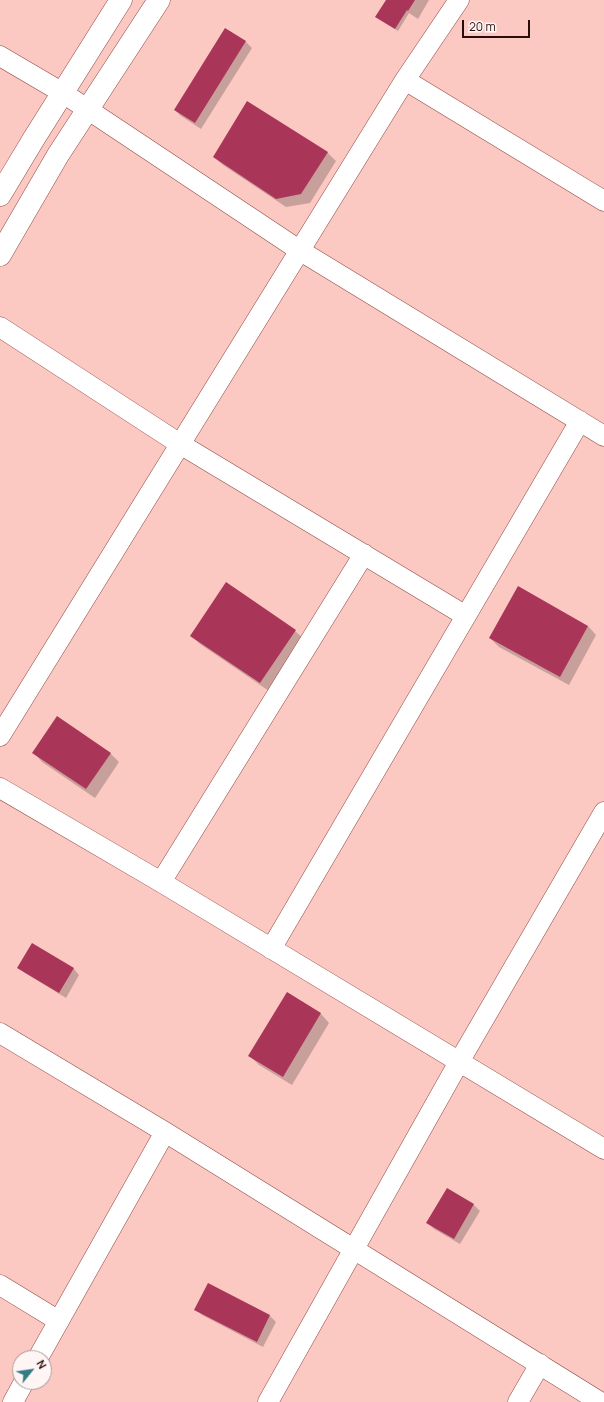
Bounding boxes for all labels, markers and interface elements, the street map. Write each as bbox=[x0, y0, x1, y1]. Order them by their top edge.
scale bar bbox=[464, 12, 532, 38]
text: 20 m bbox=[469, 18, 496, 35]
north arrow bbox=[12, 1350, 52, 1390]
text: N bbox=[33, 1357, 50, 1371]

